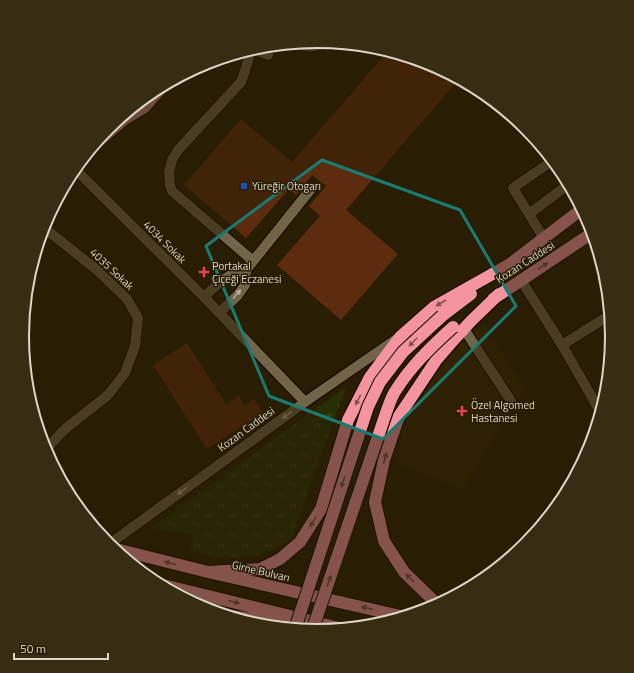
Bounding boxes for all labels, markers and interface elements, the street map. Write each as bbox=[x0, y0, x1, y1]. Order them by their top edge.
place label: Yüreğir Otogarı bbox=[252, 178, 321, 194]
marker: Yüreğir Otogarı bbox=[239, 181, 249, 191]
street label: 4034 Sokak bbox=[140, 217, 191, 268]
street label: Kozan Caddesi bbox=[493, 237, 557, 287]
street label: 4035 Sokak bbox=[86, 244, 138, 294]
place label: Portakal Çiçeği Eczanesi bbox=[212, 258, 281, 287]
one-way arrow bbox=[538, 262, 548, 270]
marker: Portakal Çiçeği Eczanesi bbox=[199, 267, 209, 277]
one-way arrow bbox=[233, 289, 242, 299]
one-way arrow bbox=[435, 300, 447, 307]
one-way arrow bbox=[408, 337, 418, 347]
one-way arrow bbox=[355, 395, 361, 406]
place label: Özel Algomed Hastanesi bbox=[471, 397, 535, 426]
street label: Kozan Caddesi bbox=[214, 403, 278, 455]
marker: Özel Algomed Hastanesi bbox=[456, 405, 468, 417]
one-way arrow bbox=[282, 411, 293, 419]
one-way arrow bbox=[382, 452, 388, 464]
one-way arrow bbox=[340, 476, 346, 488]
one-way arrow bbox=[177, 487, 188, 495]
one-way arrow bbox=[309, 517, 317, 527]
street label: Girne Bulvarı bbox=[230, 557, 292, 585]
one-way arrow bbox=[164, 559, 177, 565]
one-way arrow bbox=[405, 573, 415, 583]
one-way arrow bbox=[326, 574, 332, 586]
one-way arrow bbox=[227, 600, 240, 606]
one-way arrow bbox=[360, 605, 373, 611]
scale bar bbox=[14, 635, 108, 661]
text: 50 m bbox=[20, 639, 46, 658]

